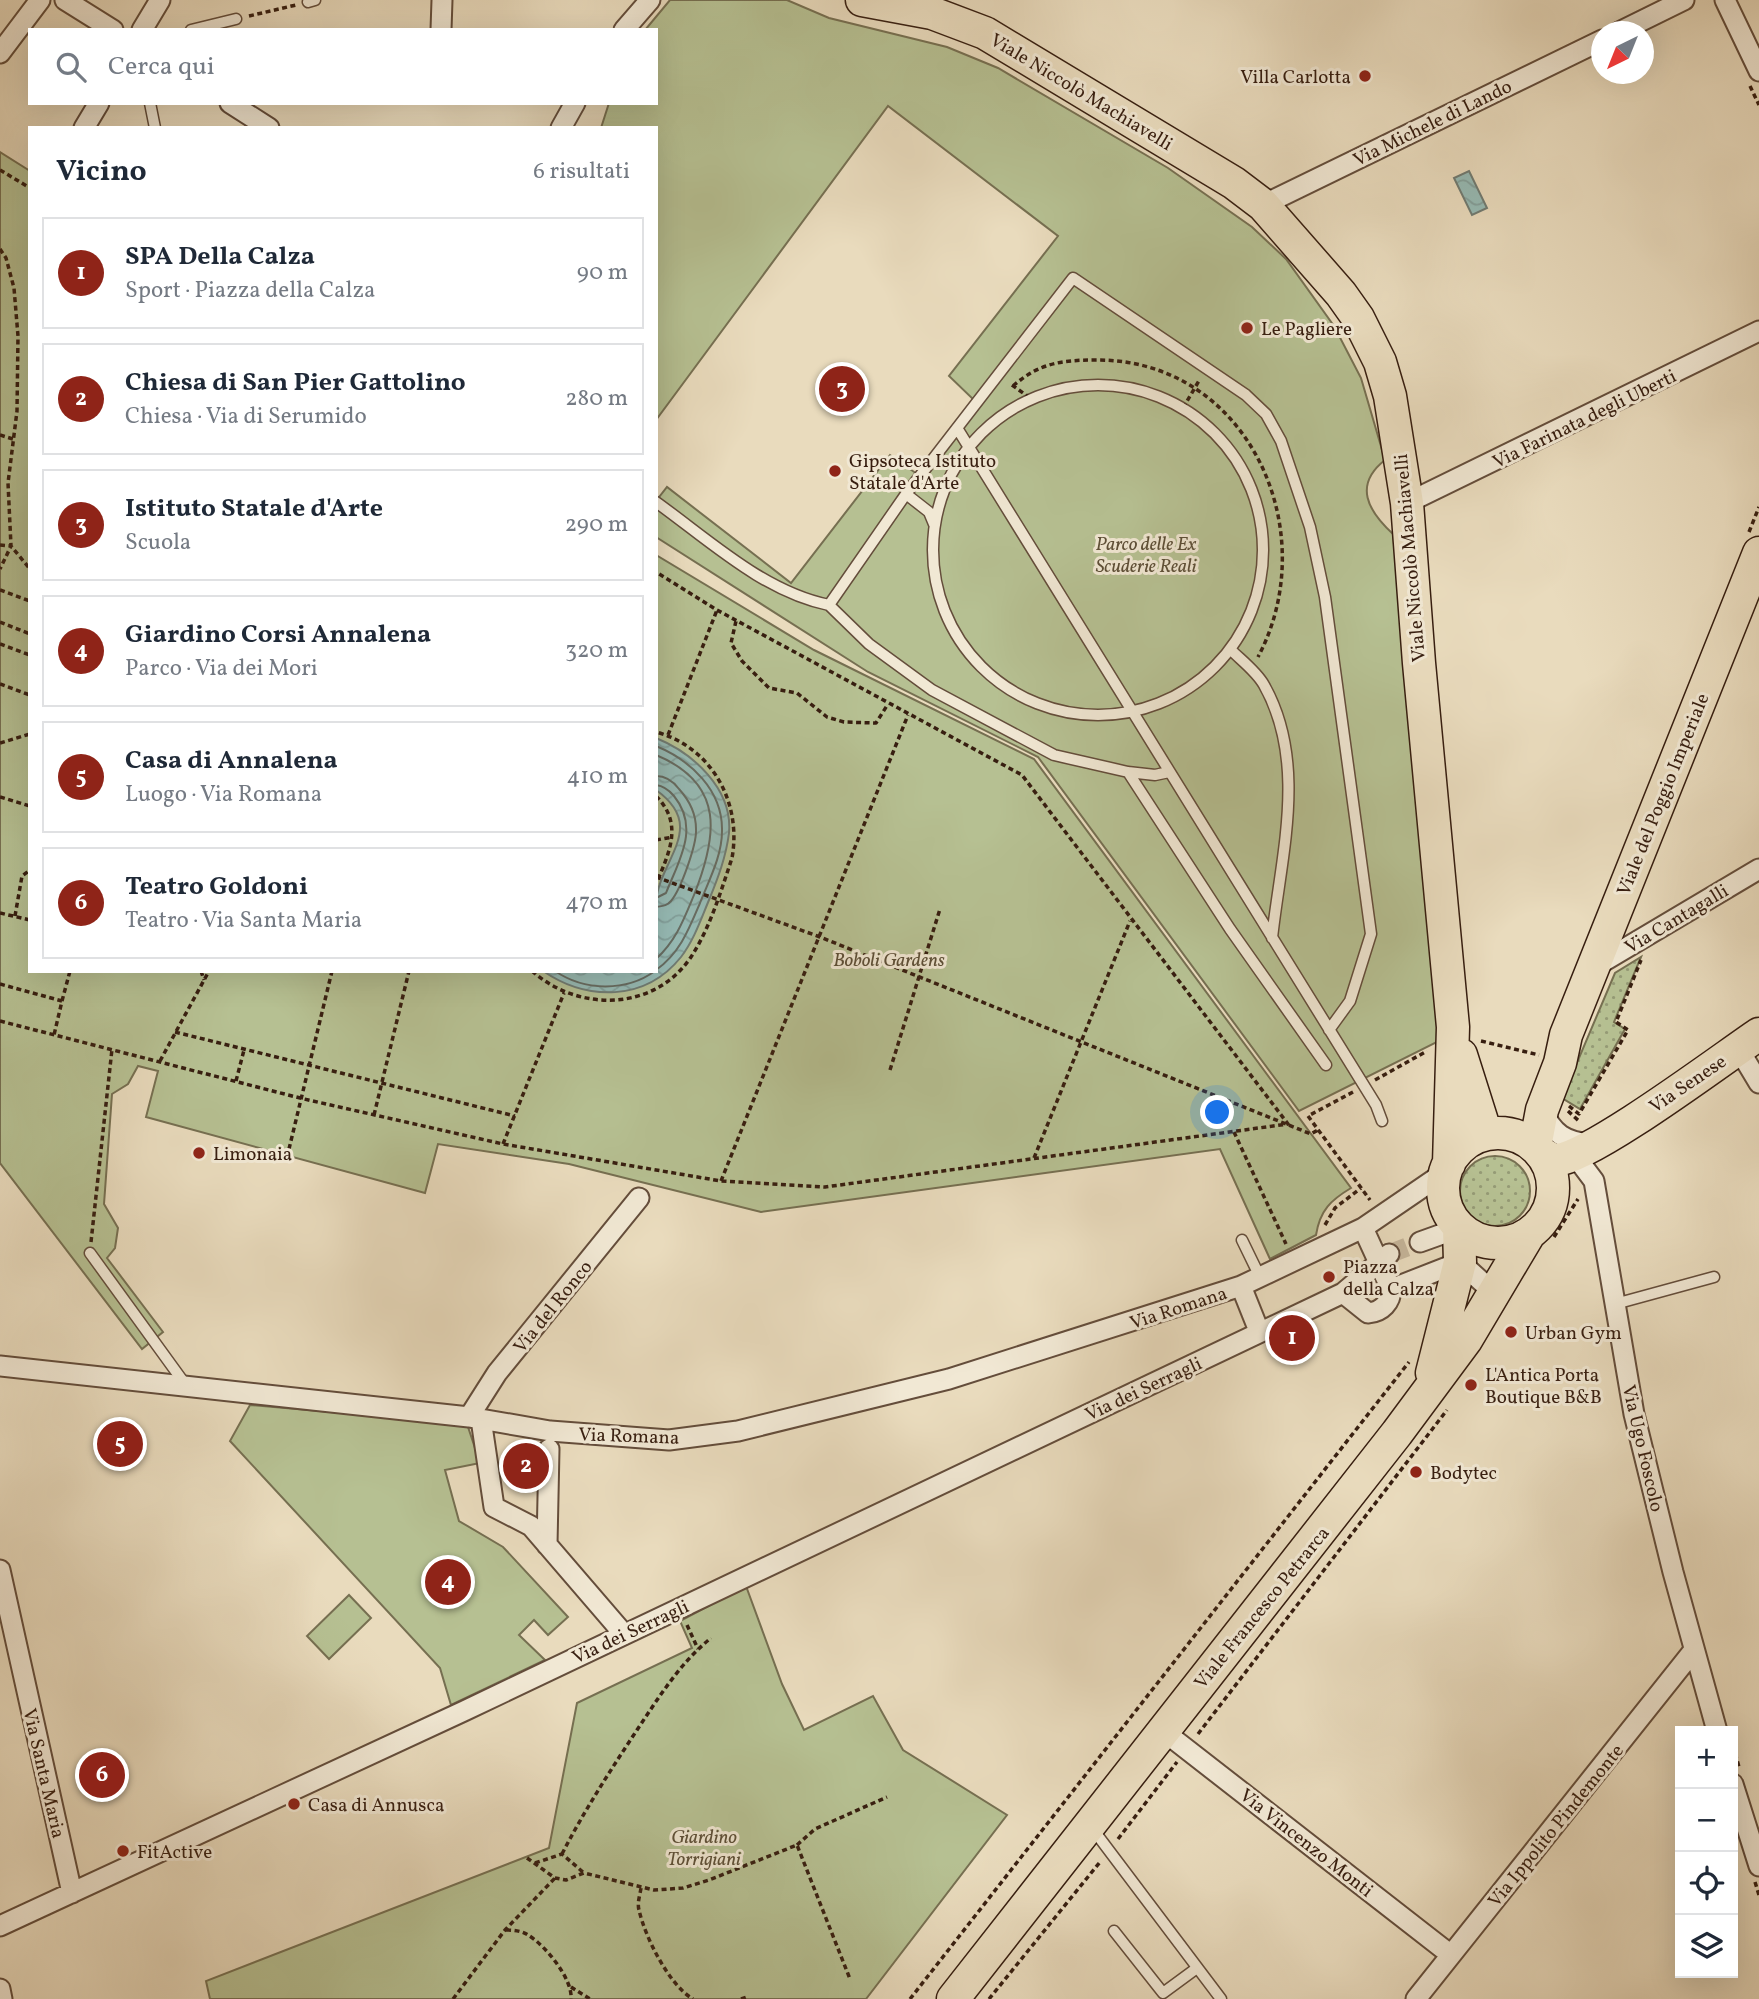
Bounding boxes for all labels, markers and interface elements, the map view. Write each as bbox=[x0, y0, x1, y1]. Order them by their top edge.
north arrow bbox=[1591, 21, 1654, 84]
search box bbox=[28, 28, 658, 105]
street label: Viale Niccolò Machiavelli bbox=[985, 28, 1178, 158]
icon: search bbox=[52, 48, 90, 86]
text: Cerca qui bbox=[108, 49, 215, 85]
place label: Villa Carlotta bbox=[1240, 65, 1351, 91]
marker: Villa Carlotta bbox=[1357, 68, 1373, 84]
street label: Via Michele di Lando bbox=[1349, 74, 1517, 174]
text: Vicino bbox=[56, 151, 147, 193]
text: 6 risultati bbox=[533, 156, 630, 188]
text: SPA Della Calza bbox=[125, 239, 315, 275]
text: 1 bbox=[76, 257, 86, 289]
text: 90 m bbox=[577, 257, 628, 289]
text: Sport · Piazza della Calza bbox=[125, 275, 375, 307]
place label: Le Pagliere bbox=[1261, 317, 1352, 343]
marker: Le Pagliere bbox=[1239, 320, 1255, 336]
pin: 3 bbox=[819, 363, 865, 415]
street label: Via Farinata degli Uberti bbox=[1489, 364, 1681, 476]
text: Chiesa di San Pier Gattolino bbox=[125, 365, 466, 401]
text: 2 bbox=[75, 383, 87, 415]
text: 280 m bbox=[565, 383, 628, 415]
text: Chiesa · Via di Serumido bbox=[125, 401, 367, 433]
place label: Gipsoteca Istituto Statale d'Arte bbox=[849, 449, 996, 497]
street label: Viale Niccolò Machiavelli bbox=[1389, 452, 1433, 663]
marker: Gipsoteca Istituto Statale d'Arte bbox=[827, 463, 843, 479]
text: Istituto Statale d'Arte bbox=[125, 491, 383, 527]
text: 3 bbox=[75, 509, 87, 541]
text: 290 m bbox=[565, 509, 628, 541]
text: Scuola bbox=[125, 527, 191, 559]
park label: Parco delle Ex Scuderie Reali bbox=[1095, 532, 1197, 580]
text: Giardino Corsi Annalena bbox=[125, 617, 431, 653]
text: 4 bbox=[74, 635, 88, 667]
text: 320 m bbox=[565, 635, 628, 667]
text: Parco · Via dei Mori bbox=[125, 653, 318, 685]
street label: Viale del Poggio Imperiale bbox=[1611, 690, 1716, 900]
text: Casa di Annalena bbox=[125, 743, 338, 779]
text: 5 bbox=[75, 761, 87, 793]
text: 410 m bbox=[567, 761, 628, 793]
text: Luogo · Via Romana bbox=[125, 779, 322, 811]
text: Teatro Goldoni bbox=[125, 869, 308, 905]
street label: Via Cantagalli bbox=[1620, 878, 1734, 961]
text: 6 bbox=[75, 887, 87, 919]
text: 470 m bbox=[565, 887, 628, 919]
text: Teatro · Via Santa Maria bbox=[125, 905, 362, 937]
park label: Boboli Gardens bbox=[833, 948, 945, 974]
street label: Via Senese bbox=[1644, 1049, 1732, 1120]
your location bbox=[1200, 1095, 1234, 1129]
place label: Limonaia bbox=[213, 1142, 292, 1168]
marker: Limonaia bbox=[191, 1145, 207, 1161]
street label: Via del Ronco bbox=[508, 1255, 599, 1359]
place label: Piazza della Calza bbox=[1343, 1255, 1434, 1303]
marker: Piazza della Calza bbox=[1321, 1269, 1337, 1285]
street label: Via Romana bbox=[1127, 1281, 1231, 1337]
pin: 1 bbox=[1269, 1312, 1315, 1364]
place label: Urban Gym bbox=[1525, 1321, 1622, 1347]
marker: Urban Gym bbox=[1503, 1324, 1519, 1340]
street label: Via dei Serragli bbox=[1081, 1351, 1207, 1428]
place label: L'Antica Porta Boutique B&B bbox=[1485, 1363, 1602, 1411]
marker: L'Antica Porta Boutique B&B bbox=[1463, 1377, 1479, 1393]
street label: Via Ugo Foscolo bbox=[1615, 1382, 1669, 1515]
pin: 5 bbox=[97, 1418, 143, 1470]
street label: Via Romana bbox=[578, 1422, 680, 1452]
pin: 2 bbox=[503, 1440, 549, 1492]
place label: Bodytec bbox=[1430, 1461, 1497, 1487]
marker: Bodytec bbox=[1408, 1464, 1424, 1480]
street label: Viale Francesco Petrarca bbox=[1189, 1521, 1336, 1695]
pin: 4 bbox=[425, 1556, 471, 1608]
street label: Via dei Serragli bbox=[568, 1594, 694, 1671]
street label: Via Santa Maria bbox=[15, 1706, 71, 1841]
map controls bbox=[1675, 1726, 1738, 1978]
button: + bbox=[1675, 1726, 1738, 1789]
street label: Via Ippolito Pindemonte bbox=[1483, 1739, 1630, 1913]
pin: 6 bbox=[79, 1749, 125, 1801]
street label: Via Vincenzo Monti bbox=[1234, 1783, 1378, 1904]
button: − bbox=[1675, 1789, 1738, 1852]
place label: Casa di Annusca bbox=[308, 1793, 444, 1819]
marker: Casa di Annusca bbox=[286, 1796, 302, 1812]
park label: Giardino Torrigiani bbox=[667, 1825, 741, 1873]
place label: FitActive bbox=[137, 1840, 212, 1866]
marker: FitActive bbox=[115, 1843, 131, 1859]
button: locate bbox=[1675, 1852, 1738, 1915]
button: layers bbox=[1675, 1915, 1738, 1978]

